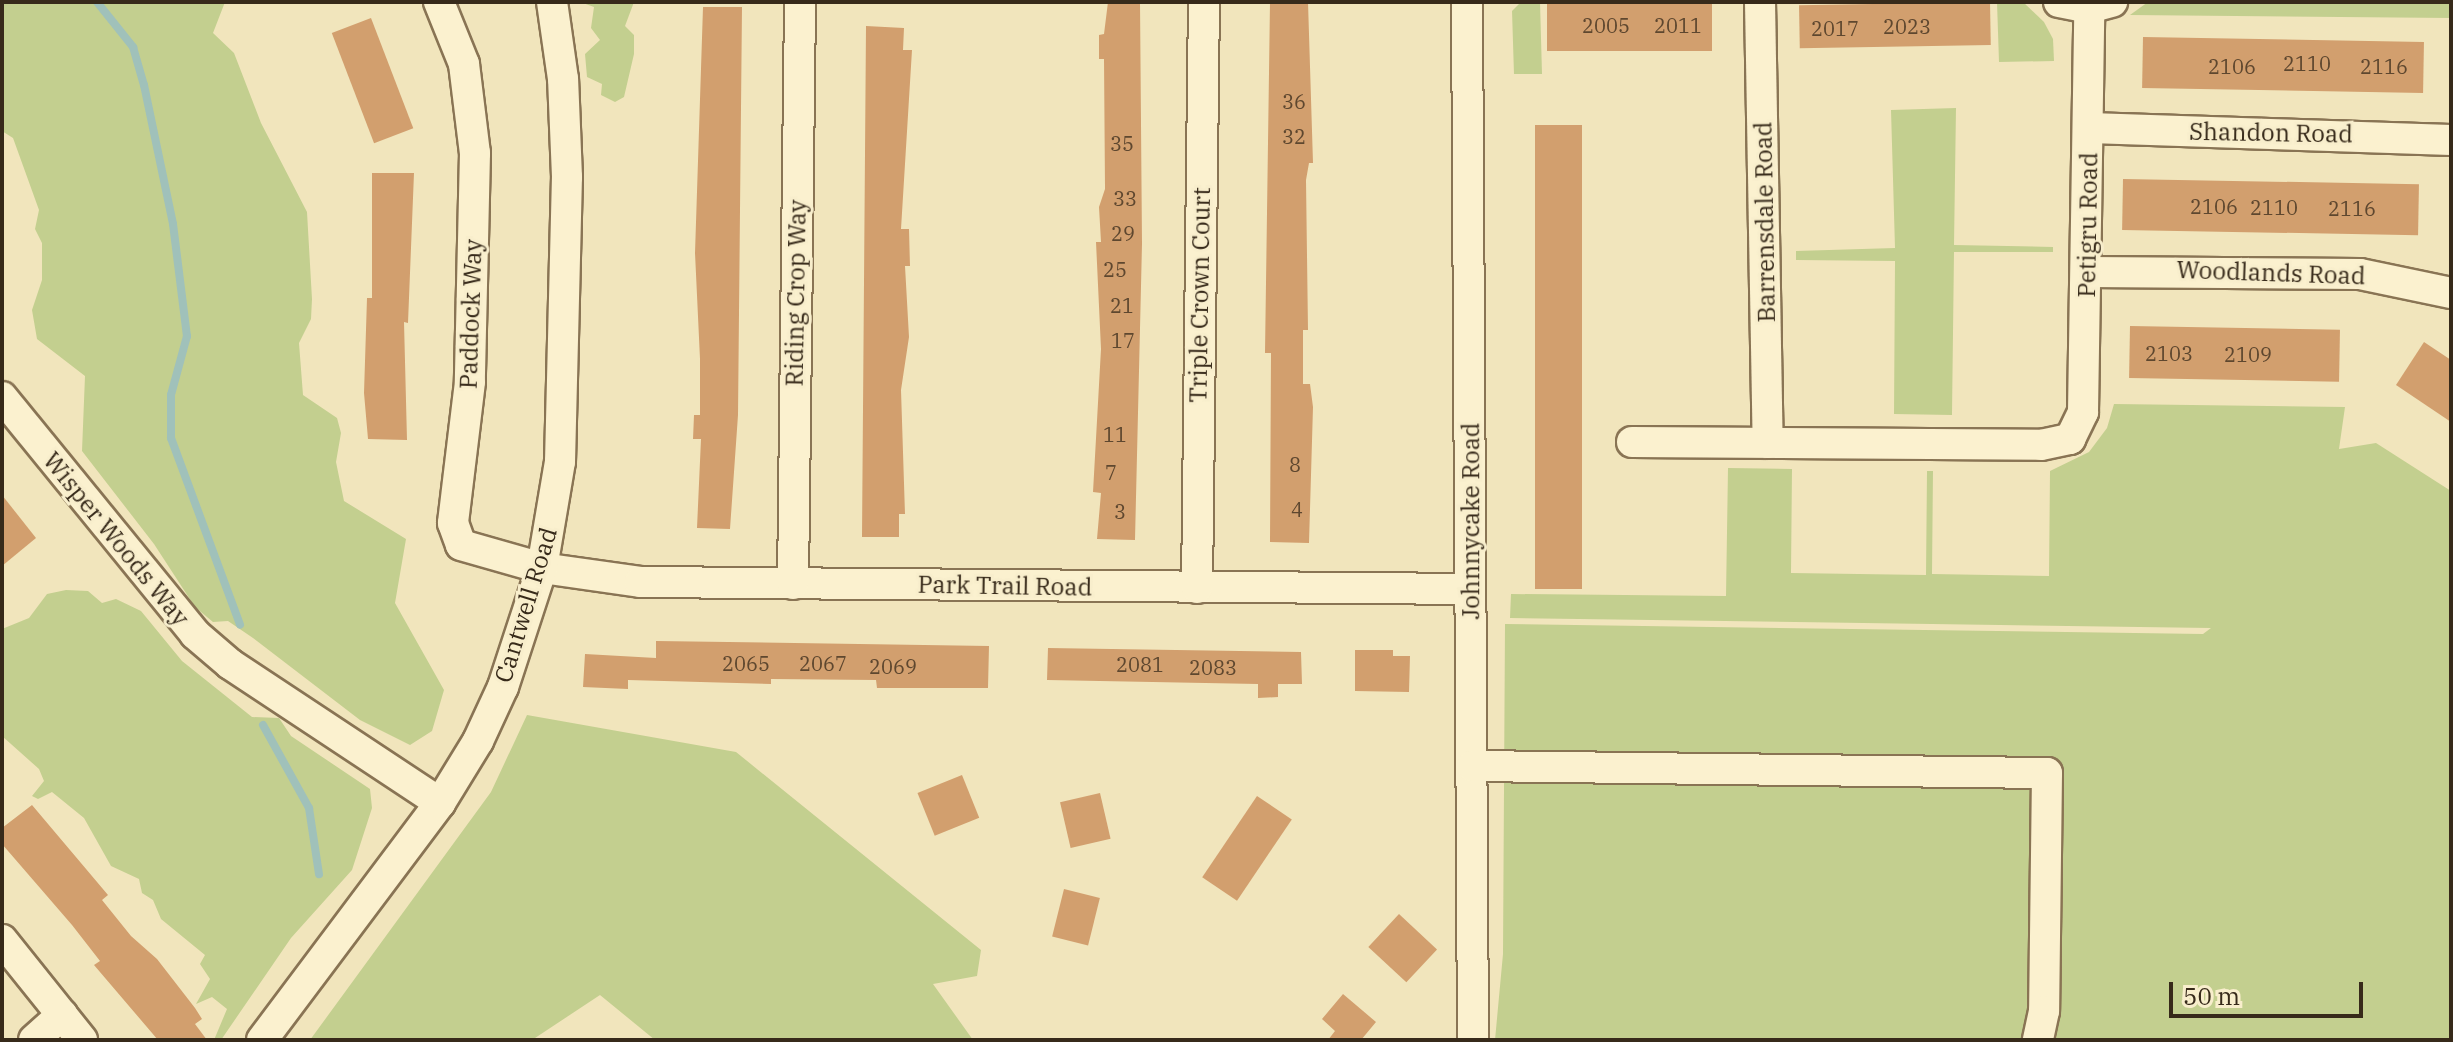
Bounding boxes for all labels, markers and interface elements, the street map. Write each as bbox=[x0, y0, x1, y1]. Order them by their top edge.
house number: 2005 bbox=[1582, 13, 1630, 37]
house number: 2011 bbox=[1654, 13, 1702, 37]
house number: 2023 bbox=[1883, 14, 1931, 38]
house number: 2017 bbox=[1811, 16, 1859, 40]
house number: 2110 bbox=[2283, 51, 2331, 75]
house number: 2106 bbox=[2208, 54, 2256, 78]
house number: 2116 bbox=[2360, 54, 2408, 78]
house number: 36 bbox=[1282, 89, 1306, 113]
street label: Shandon Road bbox=[2189, 117, 2353, 149]
street label: Barrensdale Road bbox=[1749, 121, 1781, 323]
house number: 32 bbox=[1282, 124, 1306, 148]
house number: 35 bbox=[1110, 131, 1134, 155]
street label: Petigru Road bbox=[2072, 152, 2104, 298]
house number: 33 bbox=[1113, 186, 1137, 210]
street label: Triple Crown Court bbox=[1184, 187, 1216, 403]
house number: 2106 bbox=[2190, 194, 2238, 218]
house number: 2110 bbox=[2250, 195, 2298, 219]
house number: 2116 bbox=[2328, 196, 2376, 220]
street label: Riding Crop Way bbox=[780, 199, 812, 387]
house number: 29 bbox=[1111, 221, 1135, 245]
street label: Paddock Way bbox=[454, 238, 488, 390]
street label: Woodlands Road bbox=[2176, 255, 2366, 291]
house number: 25 bbox=[1103, 257, 1127, 281]
house number: 21 bbox=[1110, 293, 1134, 317]
house number: 17 bbox=[1111, 328, 1135, 352]
house number: 2103 bbox=[2145, 341, 2193, 365]
house number: 2109 bbox=[2224, 342, 2272, 366]
house number: 11 bbox=[1103, 422, 1127, 446]
street label: Johnnycake Road bbox=[1457, 423, 1485, 619]
street label: Wisper Woods Way bbox=[37, 446, 195, 632]
house number: 8 bbox=[1289, 452, 1301, 476]
house number: 7 bbox=[1105, 460, 1117, 484]
house number: 4 bbox=[1291, 497, 1303, 521]
house number: 3 bbox=[1114, 499, 1126, 523]
street label: Cantwell Road bbox=[489, 524, 563, 686]
street label: Park Trail Road bbox=[917, 570, 1093, 602]
house number: 2065 bbox=[722, 651, 770, 675]
house number: 2067 bbox=[799, 651, 847, 675]
house number: 2081 bbox=[1116, 652, 1164, 676]
house number: 2069 bbox=[869, 654, 917, 678]
house number: 2083 bbox=[1189, 655, 1237, 679]
scale bar bbox=[2173, 966, 2367, 1016]
text: 50 m bbox=[2183, 980, 2240, 1012]

